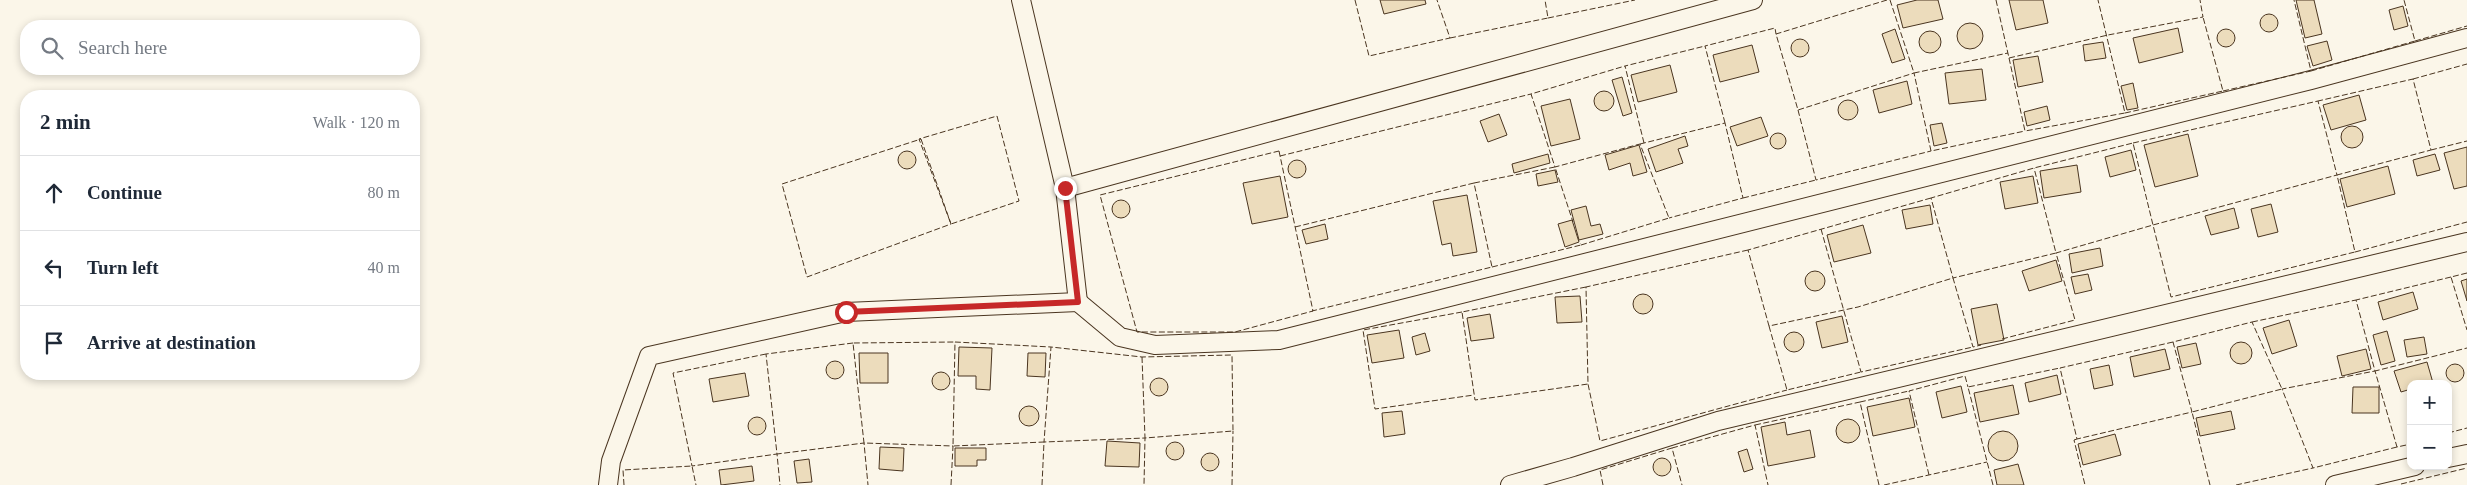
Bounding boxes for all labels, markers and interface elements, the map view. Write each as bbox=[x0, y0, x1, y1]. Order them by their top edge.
search box bbox=[20, 20, 420, 75]
icon: search bbox=[38, 34, 66, 62]
text: Search here bbox=[78, 37, 167, 58]
text: 2 min bbox=[40, 110, 91, 134]
text: Walk · 120 m bbox=[313, 114, 400, 131]
route end bbox=[1054, 177, 1077, 200]
icon: ahead bbox=[40, 179, 68, 207]
text: Continue bbox=[87, 182, 162, 203]
text: 80 m bbox=[368, 184, 400, 201]
icon: left bbox=[40, 254, 68, 282]
text: Turn left bbox=[87, 257, 159, 278]
text: 40 m bbox=[368, 259, 400, 276]
route start bbox=[835, 301, 858, 324]
icon: arrive bbox=[40, 329, 68, 357]
text: Arrive at destination bbox=[87, 332, 256, 353]
map controls bbox=[2407, 380, 2452, 470]
button: + bbox=[2407, 380, 2452, 425]
button: − bbox=[2407, 425, 2452, 470]

